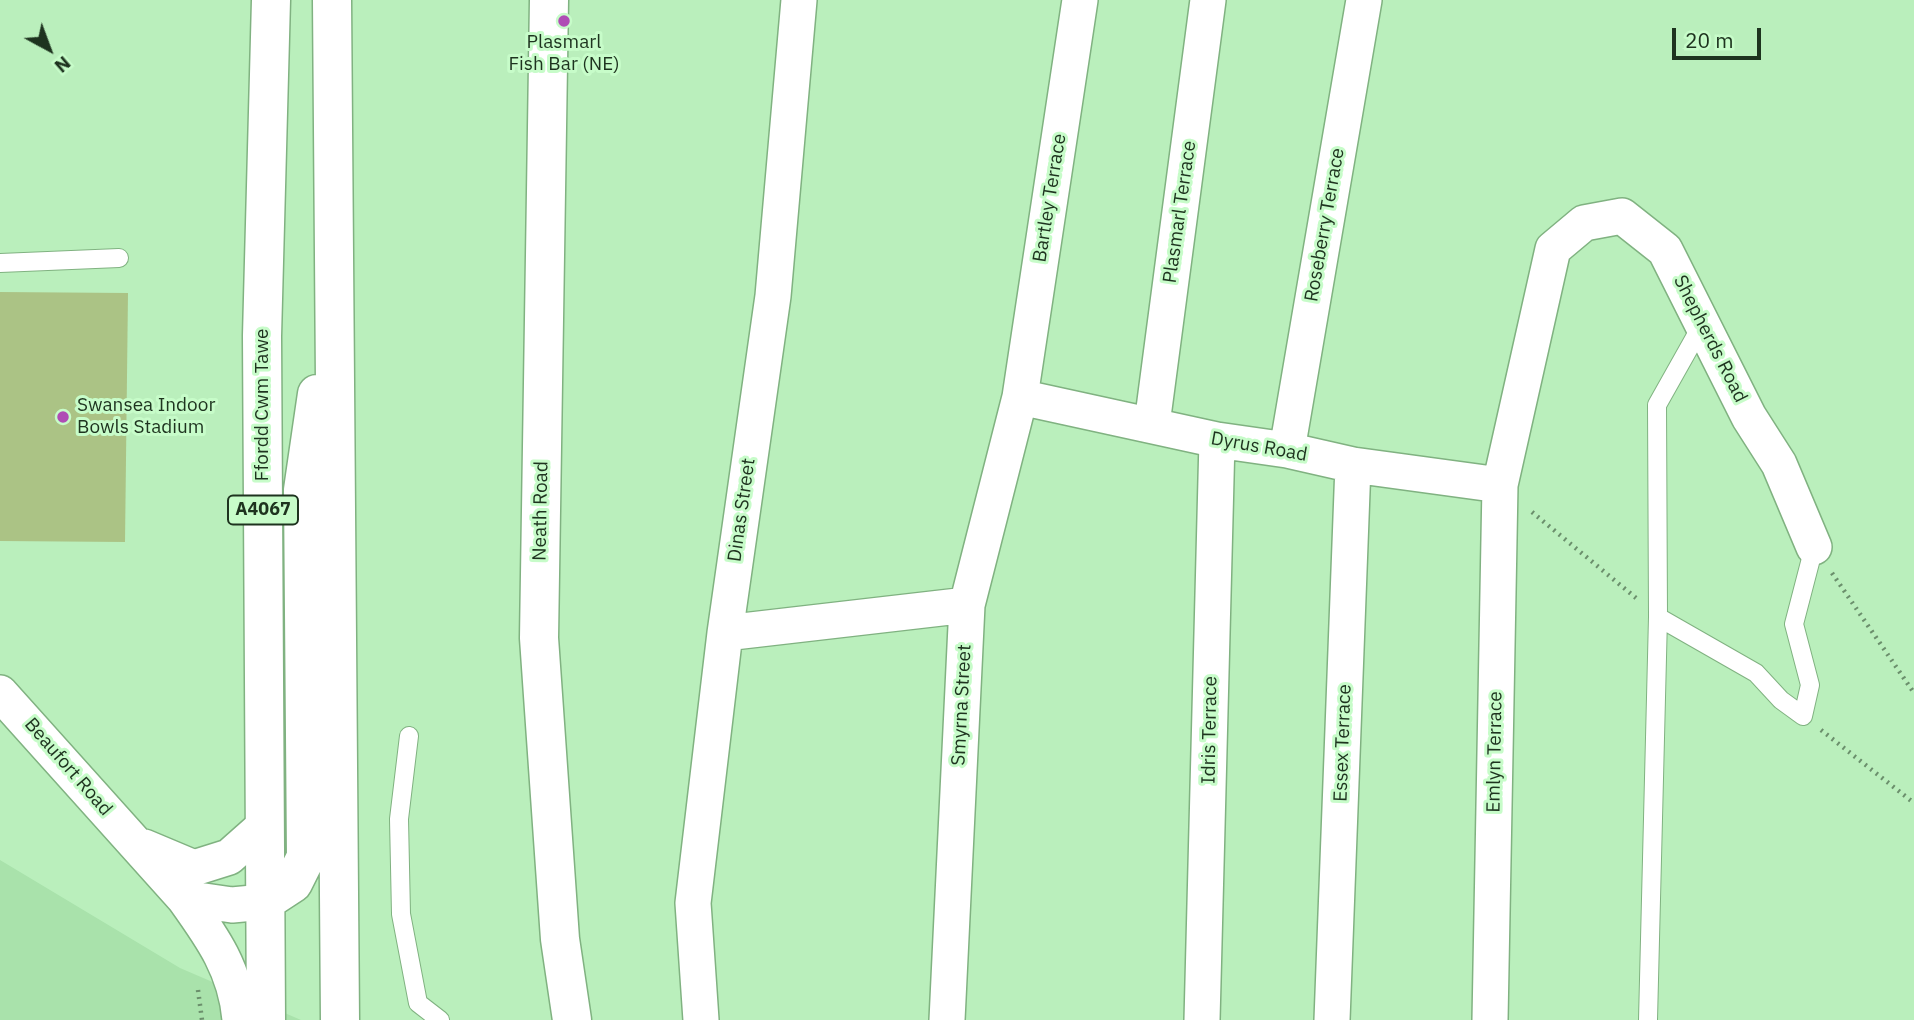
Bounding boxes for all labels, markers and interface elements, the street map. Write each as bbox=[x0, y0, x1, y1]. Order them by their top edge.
marker: Plasmarl Fish Bar (NE) bbox=[556, 13, 572, 29]
north arrow bbox=[14, 14, 84, 84]
scale bar bbox=[1676, 14, 1765, 58]
text: 20 m bbox=[1685, 26, 1734, 54]
place label: Plasmarl Fish Bar (NE) bbox=[508, 32, 620, 76]
text: N bbox=[50, 51, 76, 78]
street label: Bartley Terrace bbox=[1029, 132, 1071, 264]
street label: Plasmarl Terrace bbox=[1159, 139, 1201, 285]
street label: Roseberry Terrace bbox=[1300, 146, 1350, 304]
street label: Shepherds Road bbox=[1668, 272, 1752, 406]
street label: Ffordd Cwm Tawe bbox=[252, 329, 274, 481]
place label: Swansea Indoor Bowls Stadium bbox=[77, 395, 215, 439]
marker: Swansea Indoor Bowls Stadium bbox=[55, 409, 71, 425]
street label: Dyrus Road bbox=[1209, 427, 1309, 467]
street label: Dinas Street bbox=[723, 457, 761, 563]
street label: Neath Road bbox=[529, 461, 553, 561]
road number: A4067 bbox=[228, 496, 298, 524]
street label: Smyrna Street bbox=[947, 644, 977, 766]
street label: Idris Terrace bbox=[1198, 676, 1222, 784]
street label: Essex Terrace bbox=[1330, 684, 1356, 802]
street label: Emlyn Terrace bbox=[1483, 691, 1507, 813]
street label: Beaufort Road bbox=[19, 713, 117, 821]

